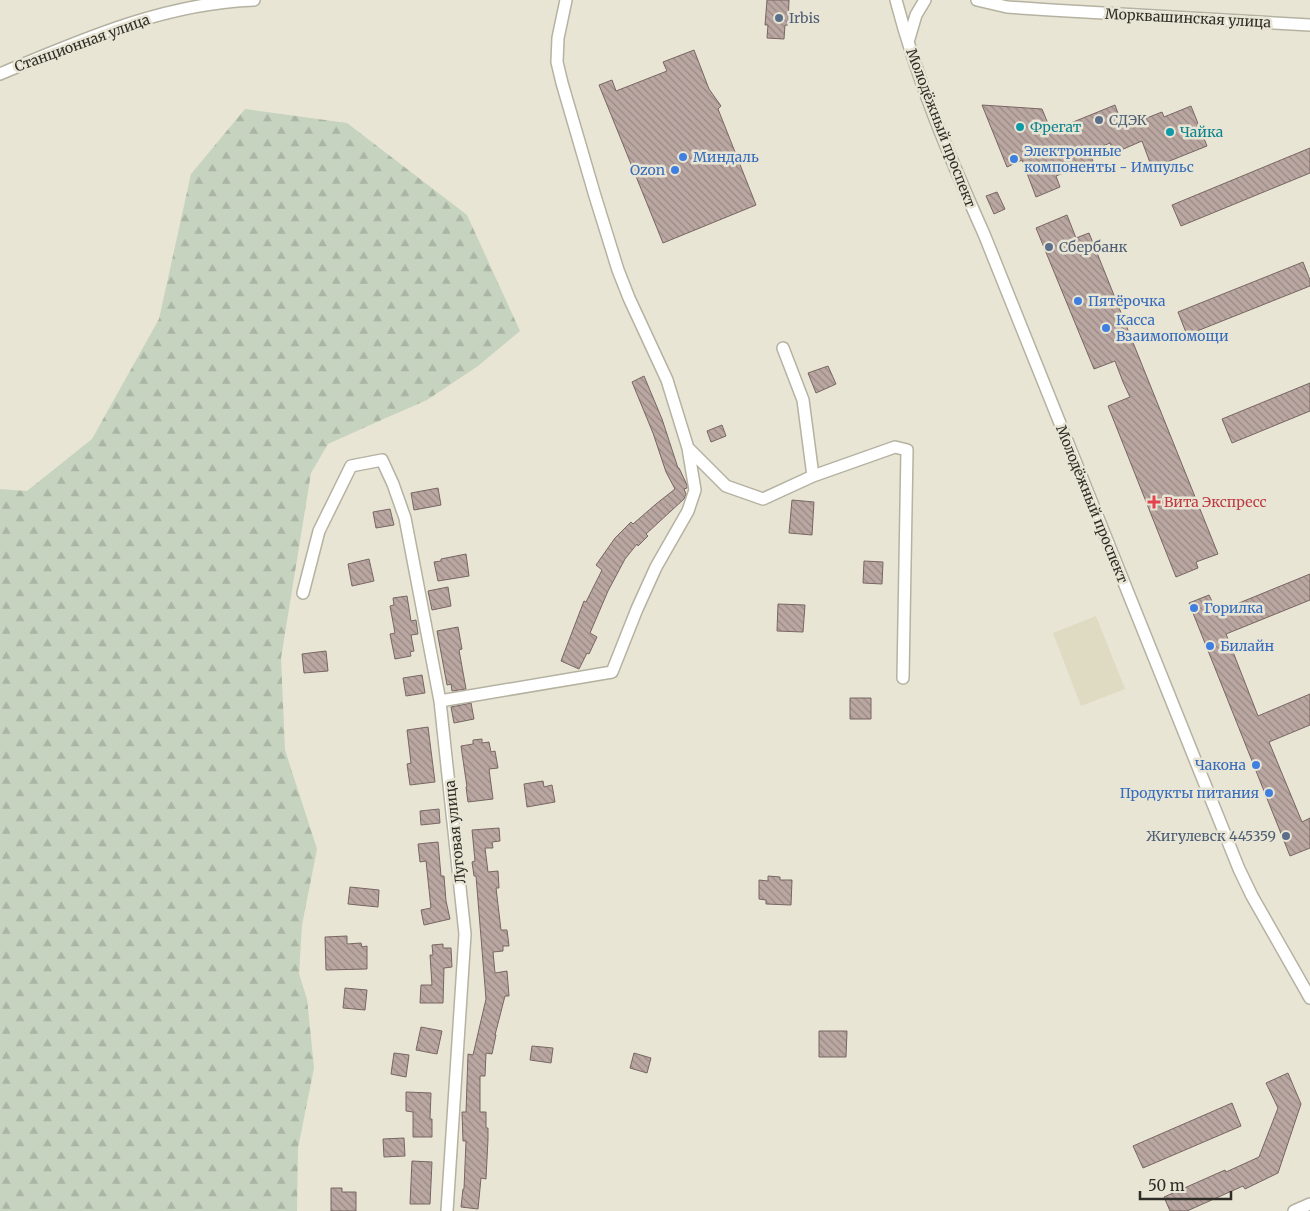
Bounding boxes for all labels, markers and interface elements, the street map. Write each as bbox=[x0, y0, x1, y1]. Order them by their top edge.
street label: Морквашинская улица bbox=[1105, 5, 1272, 31]
place label: Irbis bbox=[789, 9, 820, 27]
street label: Станционная улица bbox=[12, 10, 153, 76]
marker: Irbis bbox=[773, 12, 785, 24]
street label: Молодёжный проспект bbox=[902, 46, 980, 210]
place label: СДЭК bbox=[1109, 111, 1147, 129]
marker: СДЭК bbox=[1093, 114, 1105, 126]
place label: Фрегат bbox=[1030, 118, 1082, 136]
marker: Фрегат bbox=[1014, 121, 1026, 133]
place label: Чайка bbox=[1180, 123, 1224, 141]
marker: Чайка bbox=[1164, 126, 1176, 138]
place label: Электронные компоненты - Импульс bbox=[1024, 142, 1194, 176]
place label: Миндаль bbox=[693, 148, 759, 166]
marker: Миндаль bbox=[677, 151, 689, 163]
marker: Электронные компоненты - Импульс bbox=[1008, 153, 1020, 165]
place label: Ozon bbox=[630, 161, 665, 179]
marker: Ozon bbox=[669, 164, 681, 176]
place label: Сбербанк bbox=[1059, 238, 1127, 256]
marker: Сбербанк bbox=[1043, 241, 1055, 253]
place label: Пятёрочка bbox=[1088, 292, 1166, 310]
marker: Пятёрочка bbox=[1072, 295, 1084, 307]
place label: Касса Взаимопомощи bbox=[1116, 311, 1229, 345]
marker: Касса Взаимопомощи bbox=[1100, 322, 1112, 334]
street label: Молодёжный проспект bbox=[1052, 422, 1132, 586]
place label: Вита Экспресс bbox=[1164, 493, 1267, 511]
marker: Вита Экспресс bbox=[1148, 496, 1160, 508]
place label: Горилка bbox=[1204, 599, 1264, 617]
marker: Горилка bbox=[1188, 602, 1200, 614]
place label: Билайн bbox=[1220, 637, 1275, 655]
marker: Билайн bbox=[1204, 640, 1216, 652]
place label: Чакона bbox=[1195, 756, 1246, 774]
marker: Чакона bbox=[1250, 759, 1262, 771]
street label: Луговая улица bbox=[441, 779, 469, 885]
place label: Продукты питания bbox=[1120, 784, 1259, 802]
marker: Продукты питания bbox=[1263, 787, 1275, 799]
place label: Жигулевск 445359 bbox=[1146, 827, 1276, 845]
marker: Жигулевск 445359 bbox=[1280, 830, 1292, 842]
scale bar bbox=[1140, 1168, 1231, 1200]
text: 50 m bbox=[1148, 1176, 1185, 1195]

